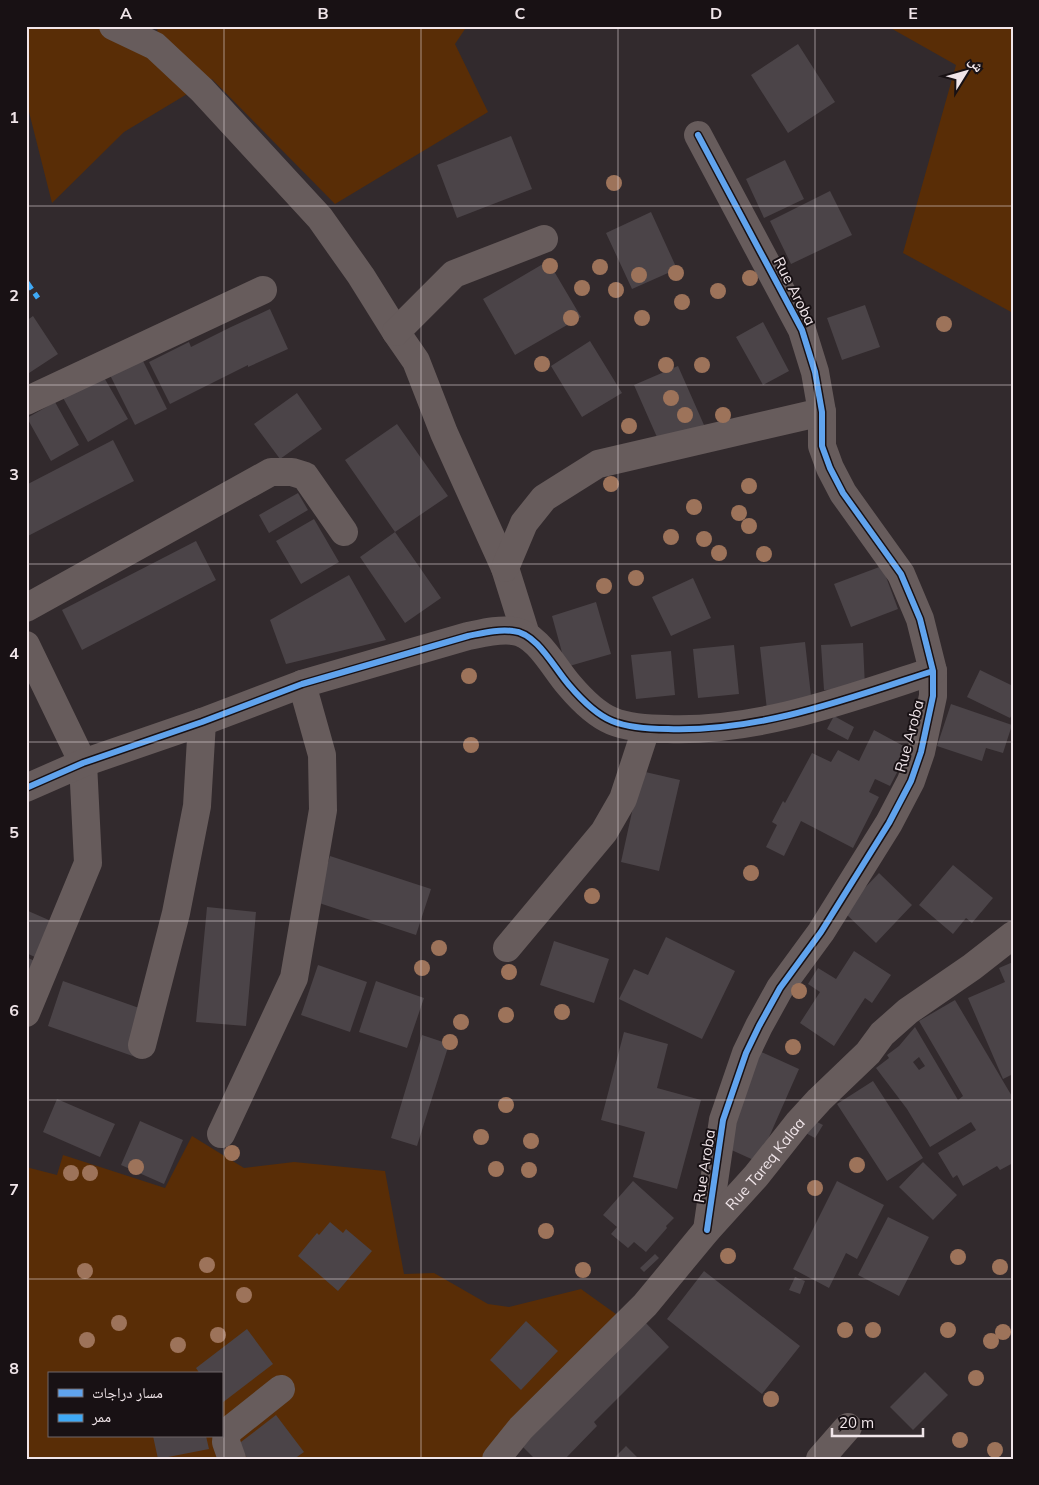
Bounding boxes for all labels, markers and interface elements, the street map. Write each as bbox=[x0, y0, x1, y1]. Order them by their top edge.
text: A bbox=[120, 3, 132, 23]
text: B bbox=[317, 3, 329, 23]
text: C bbox=[515, 3, 526, 23]
text: D bbox=[710, 3, 722, 23]
text: E bbox=[908, 3, 918, 23]
north arrow bbox=[942, 48, 992, 98]
text: ش bbox=[965, 53, 988, 76]
text: 1 bbox=[9, 107, 19, 127]
street label: Rue Aroba bbox=[770, 254, 820, 328]
text: 2 bbox=[9, 285, 19, 305]
text: 3 bbox=[9, 464, 19, 484]
text: 4 bbox=[9, 643, 19, 663]
street label: Rue Aroba bbox=[890, 698, 928, 774]
text: 5 bbox=[9, 822, 19, 842]
text: 6 bbox=[9, 1000, 19, 1020]
street label: Rue Tareq Kalaa bbox=[721, 1113, 808, 1214]
street label: Rue Aroba bbox=[689, 1128, 719, 1204]
text: 7 bbox=[9, 1179, 19, 1199]
text: 8 bbox=[9, 1358, 19, 1378]
legend bbox=[48, 1372, 222, 1438]
text: مسار دراجات bbox=[92, 1383, 163, 1402]
scale bar bbox=[832, 1405, 923, 1437]
text: ممر bbox=[91, 1407, 111, 1426]
text: 20 m bbox=[839, 1413, 874, 1432]

